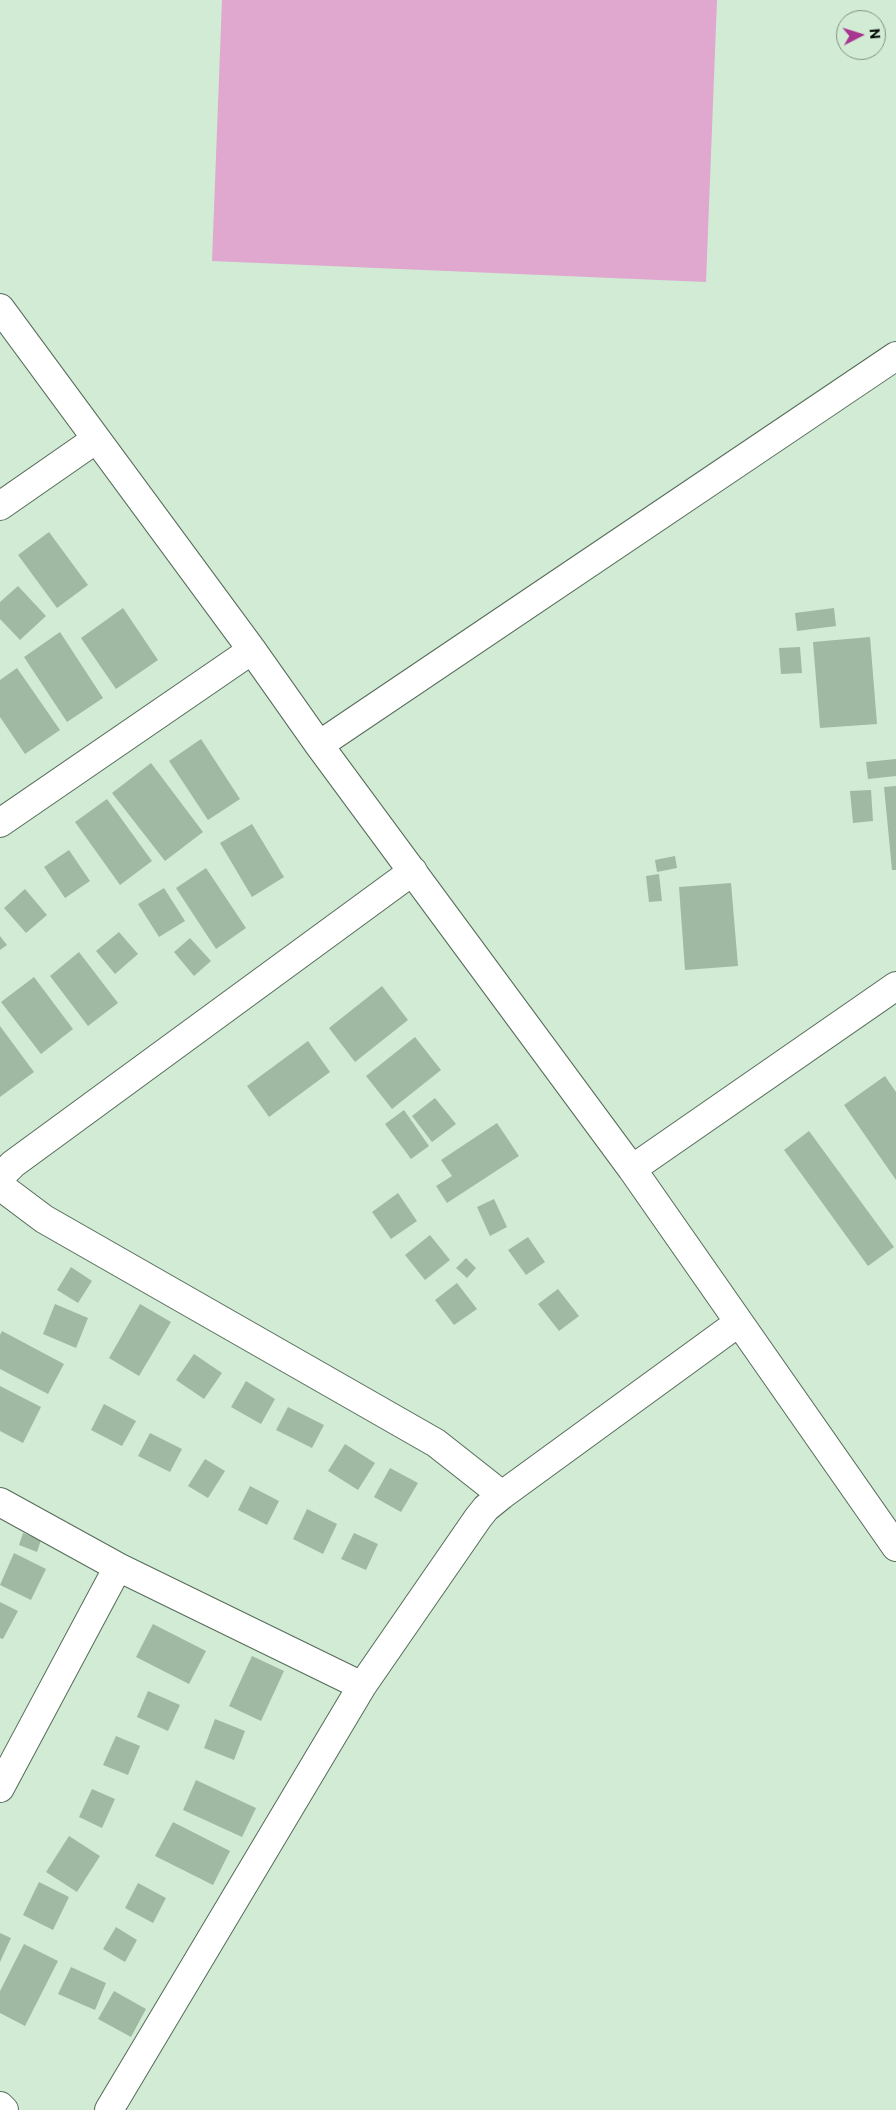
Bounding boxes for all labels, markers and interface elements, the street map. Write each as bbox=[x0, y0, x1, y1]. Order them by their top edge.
north arrow bbox=[836, 10, 886, 60]
text: N bbox=[867, 28, 884, 40]

